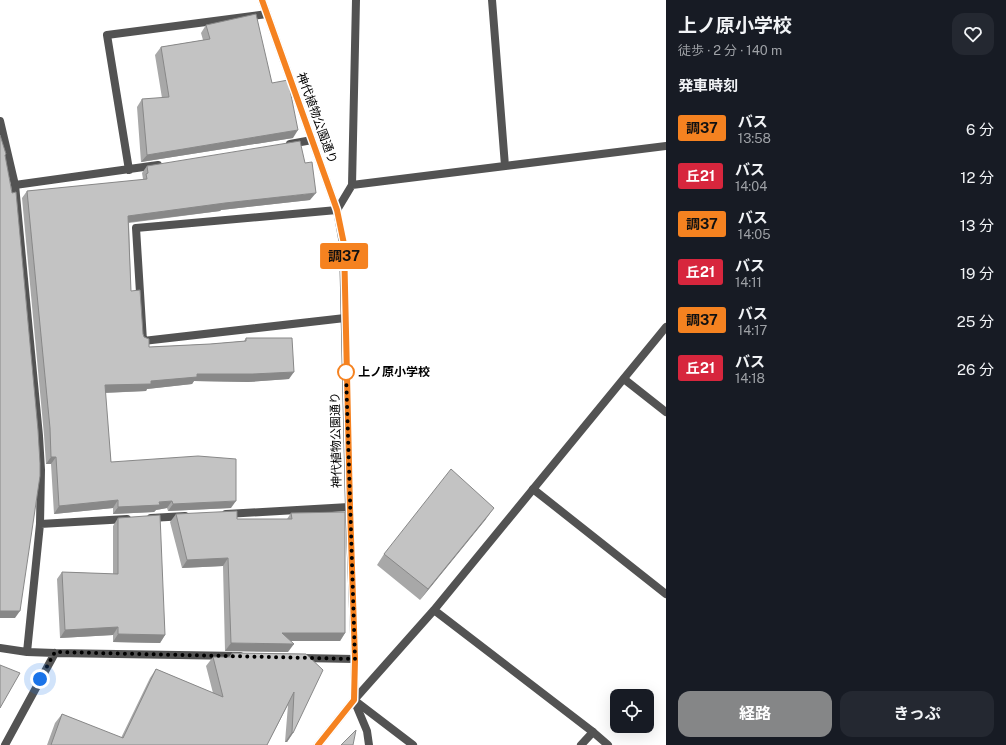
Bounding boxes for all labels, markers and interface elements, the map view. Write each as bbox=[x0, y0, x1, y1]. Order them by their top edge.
button: heart bbox=[952, 13, 994, 55]
text: 上ノ原小学校 bbox=[678, 14, 792, 36]
text: 徒歩 · 2 分 · 140 m bbox=[678, 43, 782, 58]
street label: 神代植物公園通り bbox=[294, 70, 340, 166]
text: 発車時刻 bbox=[678, 77, 738, 94]
text: バス bbox=[738, 113, 768, 130]
text: 調37 bbox=[686, 120, 718, 136]
text: 6 分 bbox=[966, 121, 994, 138]
text: 13:58 bbox=[738, 131, 771, 146]
text: バス bbox=[735, 161, 765, 178]
text: 丘21 bbox=[686, 168, 715, 184]
text: 12 分 bbox=[960, 169, 994, 186]
text: 14:04 bbox=[735, 179, 767, 194]
text: バス bbox=[738, 209, 768, 226]
text: 調37 bbox=[686, 216, 718, 232]
text: 13 分 bbox=[960, 217, 994, 234]
text: 14:05 bbox=[738, 227, 771, 242]
line badge: 調37 bbox=[321, 243, 367, 269]
text: 調37 bbox=[328, 248, 360, 264]
text: バス bbox=[735, 257, 765, 274]
text: 丘21 bbox=[686, 264, 715, 280]
text: 19 分 bbox=[960, 265, 994, 282]
text: 14:11 bbox=[735, 275, 762, 290]
text: バス bbox=[738, 305, 768, 322]
text: 調37 bbox=[686, 312, 718, 328]
text: 25 分 bbox=[957, 313, 994, 330]
text: 14:17 bbox=[738, 323, 767, 338]
text: バス bbox=[735, 353, 765, 370]
text: 丘21 bbox=[686, 360, 715, 376]
text: 26 分 bbox=[957, 361, 994, 378]
marker: 上ノ原小学校 bbox=[337, 363, 355, 381]
place label: 上ノ原小学校 bbox=[358, 365, 430, 379]
text: 14:18 bbox=[735, 371, 765, 386]
street label: 神代植物公園通り bbox=[328, 392, 344, 488]
your location bbox=[30, 669, 50, 689]
map controls bbox=[610, 689, 654, 733]
button: locate bbox=[610, 689, 654, 733]
button: 経路 bbox=[678, 691, 832, 737]
button: きっぷ bbox=[840, 691, 994, 737]

